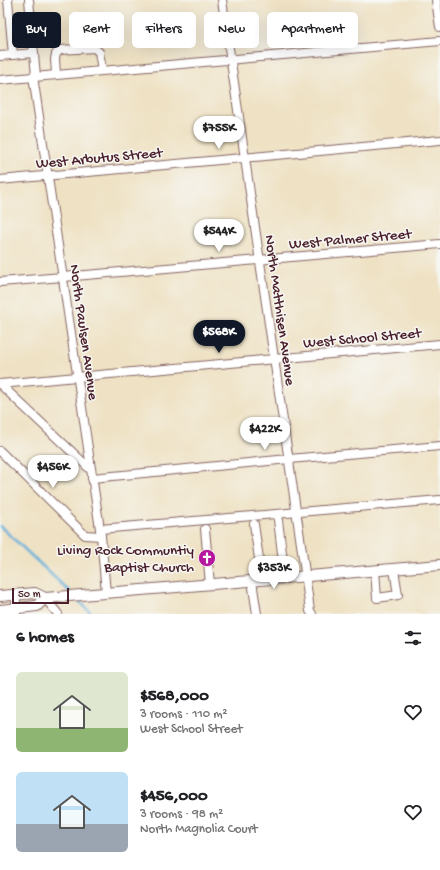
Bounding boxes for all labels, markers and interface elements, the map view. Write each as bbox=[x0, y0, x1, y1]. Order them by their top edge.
chip: Buy bbox=[12, 12, 61, 48]
chip: Rent bbox=[69, 12, 124, 48]
chip: Filters bbox=[132, 12, 196, 48]
chip: New bbox=[204, 12, 259, 48]
chip: Apartment bbox=[267, 12, 358, 48]
pin: $755K bbox=[191, 116, 247, 150]
text: $755K bbox=[202, 121, 236, 136]
street label: West Arbutus Street bbox=[35, 144, 165, 173]
pin: $544K bbox=[191, 219, 247, 253]
text: $544K bbox=[203, 224, 235, 239]
street label: West Palmer Street bbox=[288, 226, 414, 254]
street label: North Matthisen Avenue bbox=[260, 234, 299, 387]
street label: North Paulsen Avenue bbox=[65, 263, 101, 401]
pin: $568K bbox=[191, 320, 247, 354]
text: $568K bbox=[202, 325, 236, 340]
street label: West School Street bbox=[302, 325, 424, 353]
pin: $422K bbox=[237, 417, 293, 451]
text: $422K bbox=[249, 422, 281, 437]
pin: $456K bbox=[25, 455, 81, 489]
text: $456K bbox=[37, 460, 69, 475]
place label: Living Rock Communtiy Baptist Church bbox=[57, 542, 195, 577]
church icon: Living Rock Communtiy Baptist Church bbox=[197, 548, 217, 568]
pin: $353K bbox=[246, 556, 302, 590]
text: $353K bbox=[257, 561, 291, 576]
scale bar bbox=[12, 586, 69, 605]
text: 50 m bbox=[18, 589, 40, 601]
icon: filters bbox=[402, 627, 424, 649]
text: 6 homes bbox=[16, 628, 74, 648]
text: $568,000 bbox=[140, 687, 209, 707]
icon: home bbox=[48, 688, 96, 736]
icon: heart bbox=[402, 701, 424, 723]
text: 3 rooms · 110 m² bbox=[140, 707, 228, 722]
text: West School Street bbox=[140, 722, 242, 737]
text: $456,000 bbox=[140, 787, 208, 807]
icon: home bbox=[48, 788, 96, 836]
icon: heart bbox=[402, 801, 424, 823]
text: 3 rooms · 98 m² bbox=[140, 807, 223, 822]
text: North Magnolia Court bbox=[140, 822, 258, 837]

